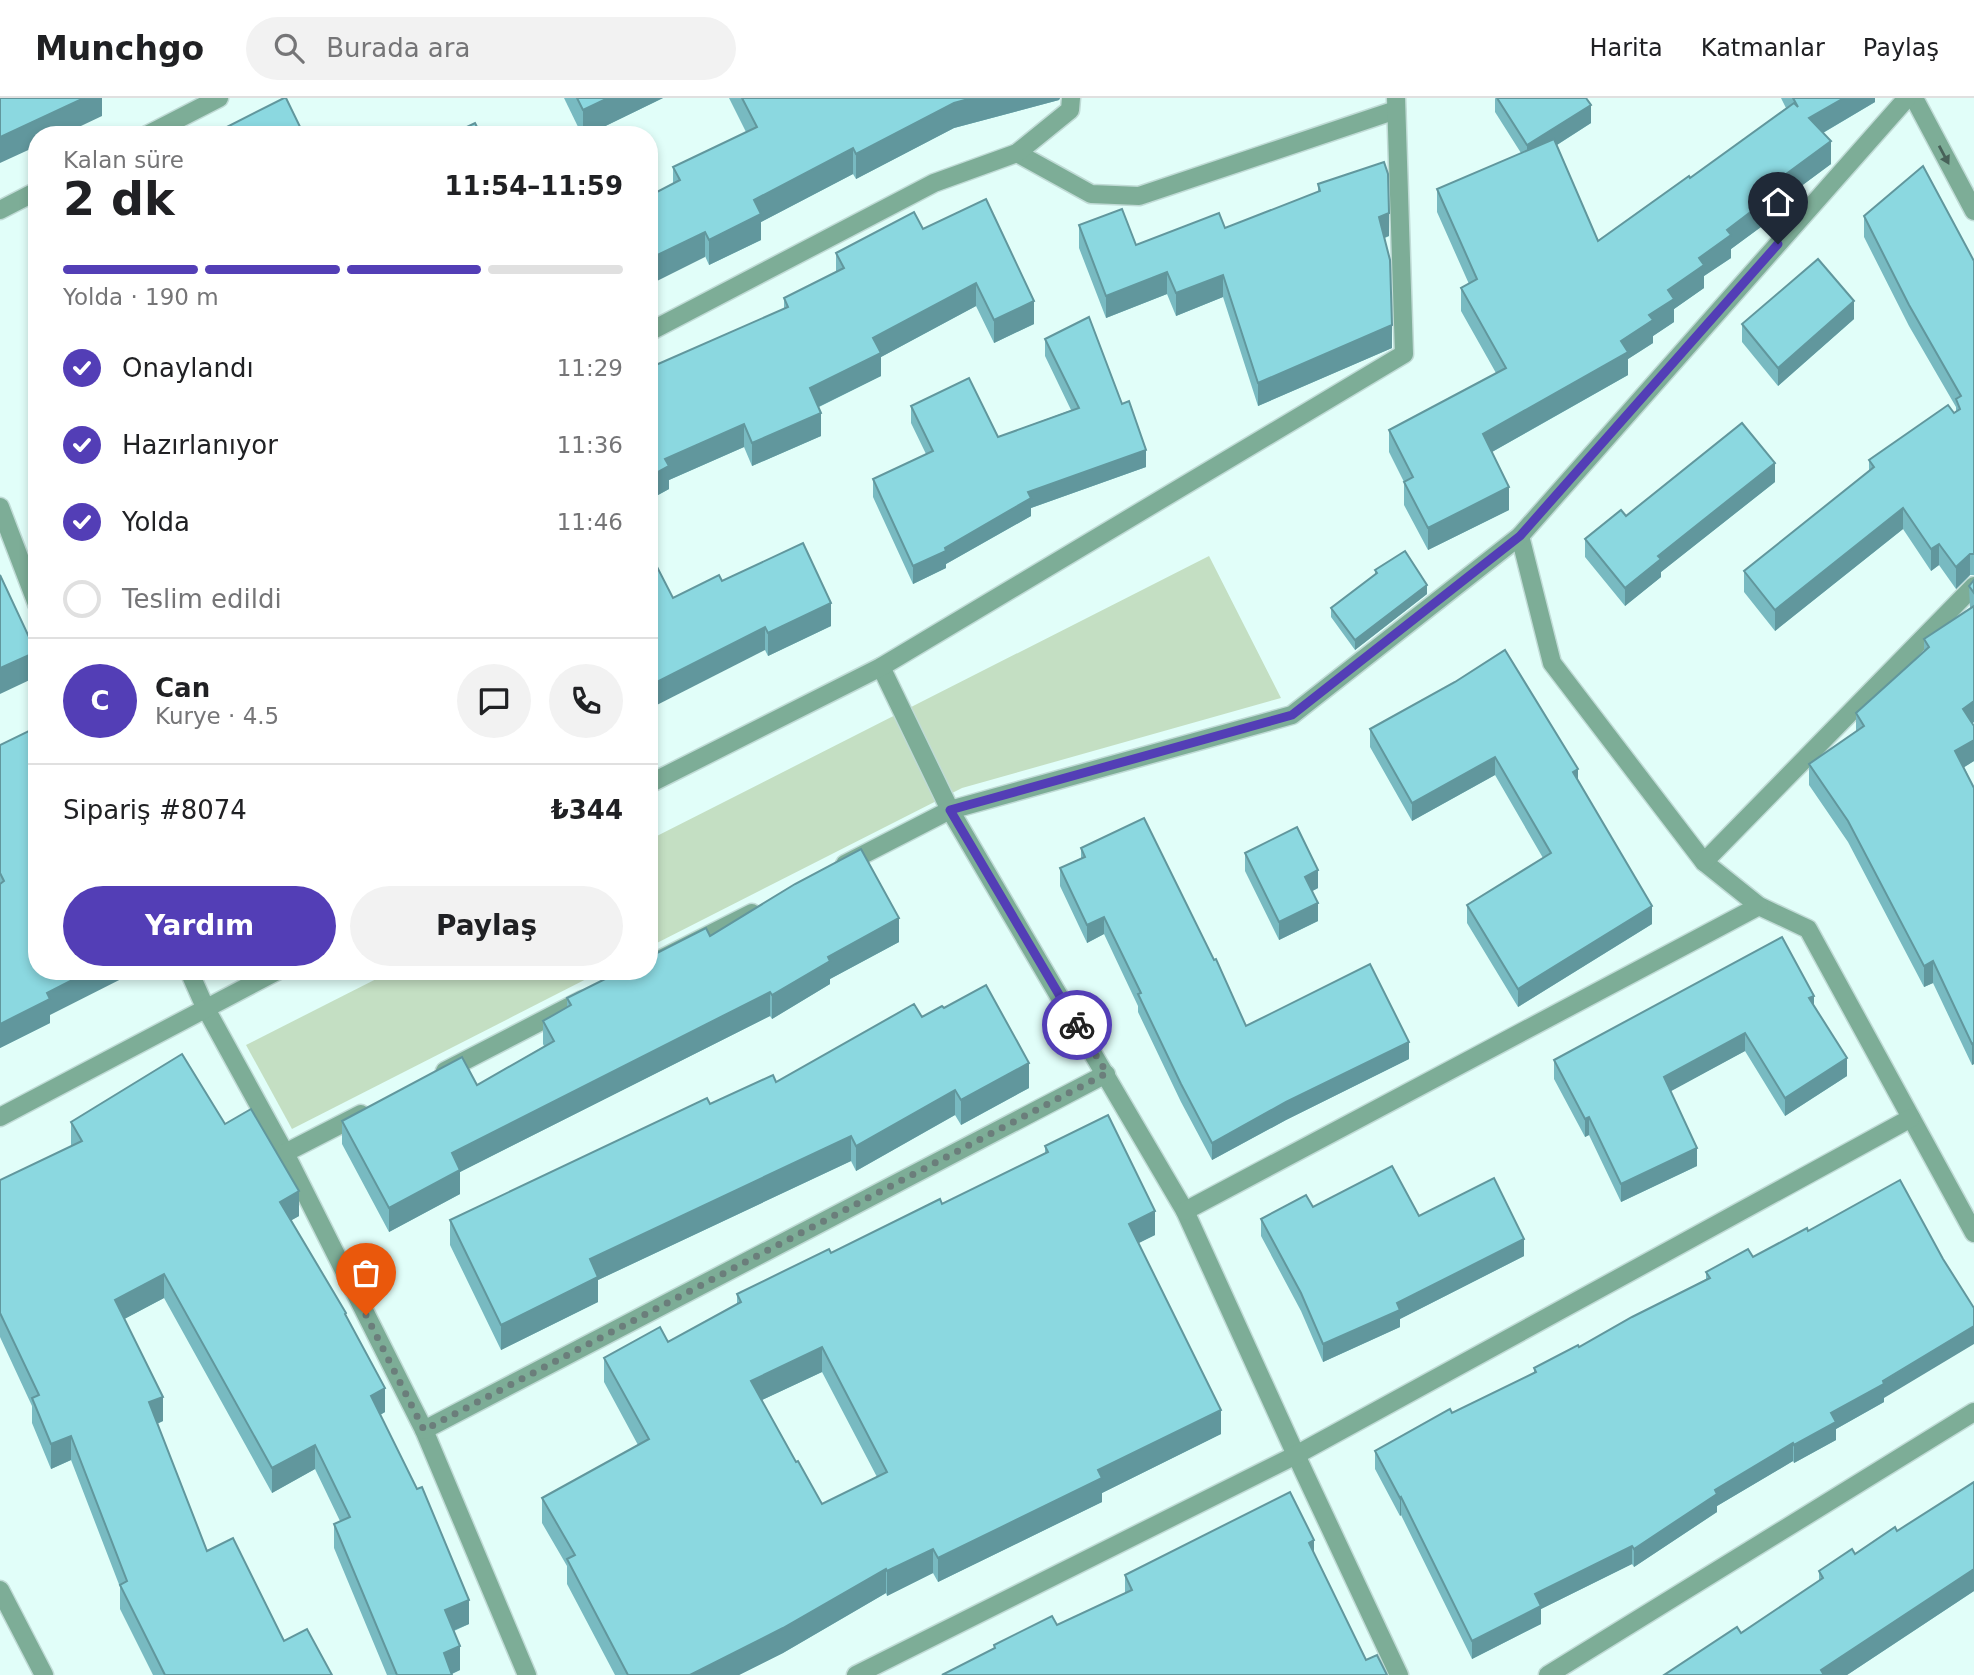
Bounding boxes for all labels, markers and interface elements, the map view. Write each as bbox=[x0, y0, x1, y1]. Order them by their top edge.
search box bbox=[246, 17, 736, 80]
text: Munchgo bbox=[35, 29, 204, 68]
icon: search bbox=[270, 29, 308, 67]
text: Burada ara bbox=[326, 33, 470, 63]
text: Harita bbox=[1589, 34, 1663, 62]
text: Katmanlar bbox=[1701, 34, 1825, 62]
text: Paylaş bbox=[1863, 34, 1939, 62]
one-way arrow bbox=[1938, 145, 1950, 164]
text: Kalan süre bbox=[63, 147, 184, 173]
text: 11:54–11:59 bbox=[444, 171, 623, 201]
text: 2 dk bbox=[63, 172, 175, 226]
pin bbox=[1748, 172, 1808, 244]
icon: home bbox=[1759, 183, 1797, 221]
text: Yolda · 190 m bbox=[63, 284, 219, 310]
icon: check bbox=[63, 349, 101, 387]
text: Onaylandı bbox=[122, 353, 254, 383]
text: 11:29 bbox=[557, 355, 623, 381]
icon: check bbox=[63, 426, 101, 464]
text: Hazırlanıyor bbox=[122, 430, 278, 460]
text: 11:36 bbox=[557, 432, 623, 458]
icon: check bbox=[63, 503, 101, 541]
text: Yolda bbox=[122, 507, 190, 537]
text: 11:46 bbox=[557, 509, 623, 535]
text: Teslim edildi bbox=[122, 584, 282, 614]
button: chat bbox=[457, 664, 531, 738]
button: phone bbox=[549, 664, 623, 738]
text: Can bbox=[155, 673, 210, 703]
text: C bbox=[90, 686, 110, 716]
text: Kurye · 4.5 bbox=[155, 703, 279, 729]
text: Sipariş #8074 bbox=[63, 795, 247, 825]
text: ₺344 bbox=[551, 795, 623, 825]
button: Yardım bbox=[63, 886, 336, 966]
button: Paylaş bbox=[350, 886, 623, 966]
courier bbox=[1042, 990, 1112, 1060]
icon: bike bbox=[1058, 1006, 1096, 1044]
pin bbox=[336, 1243, 396, 1315]
icon: bag bbox=[347, 1254, 385, 1292]

